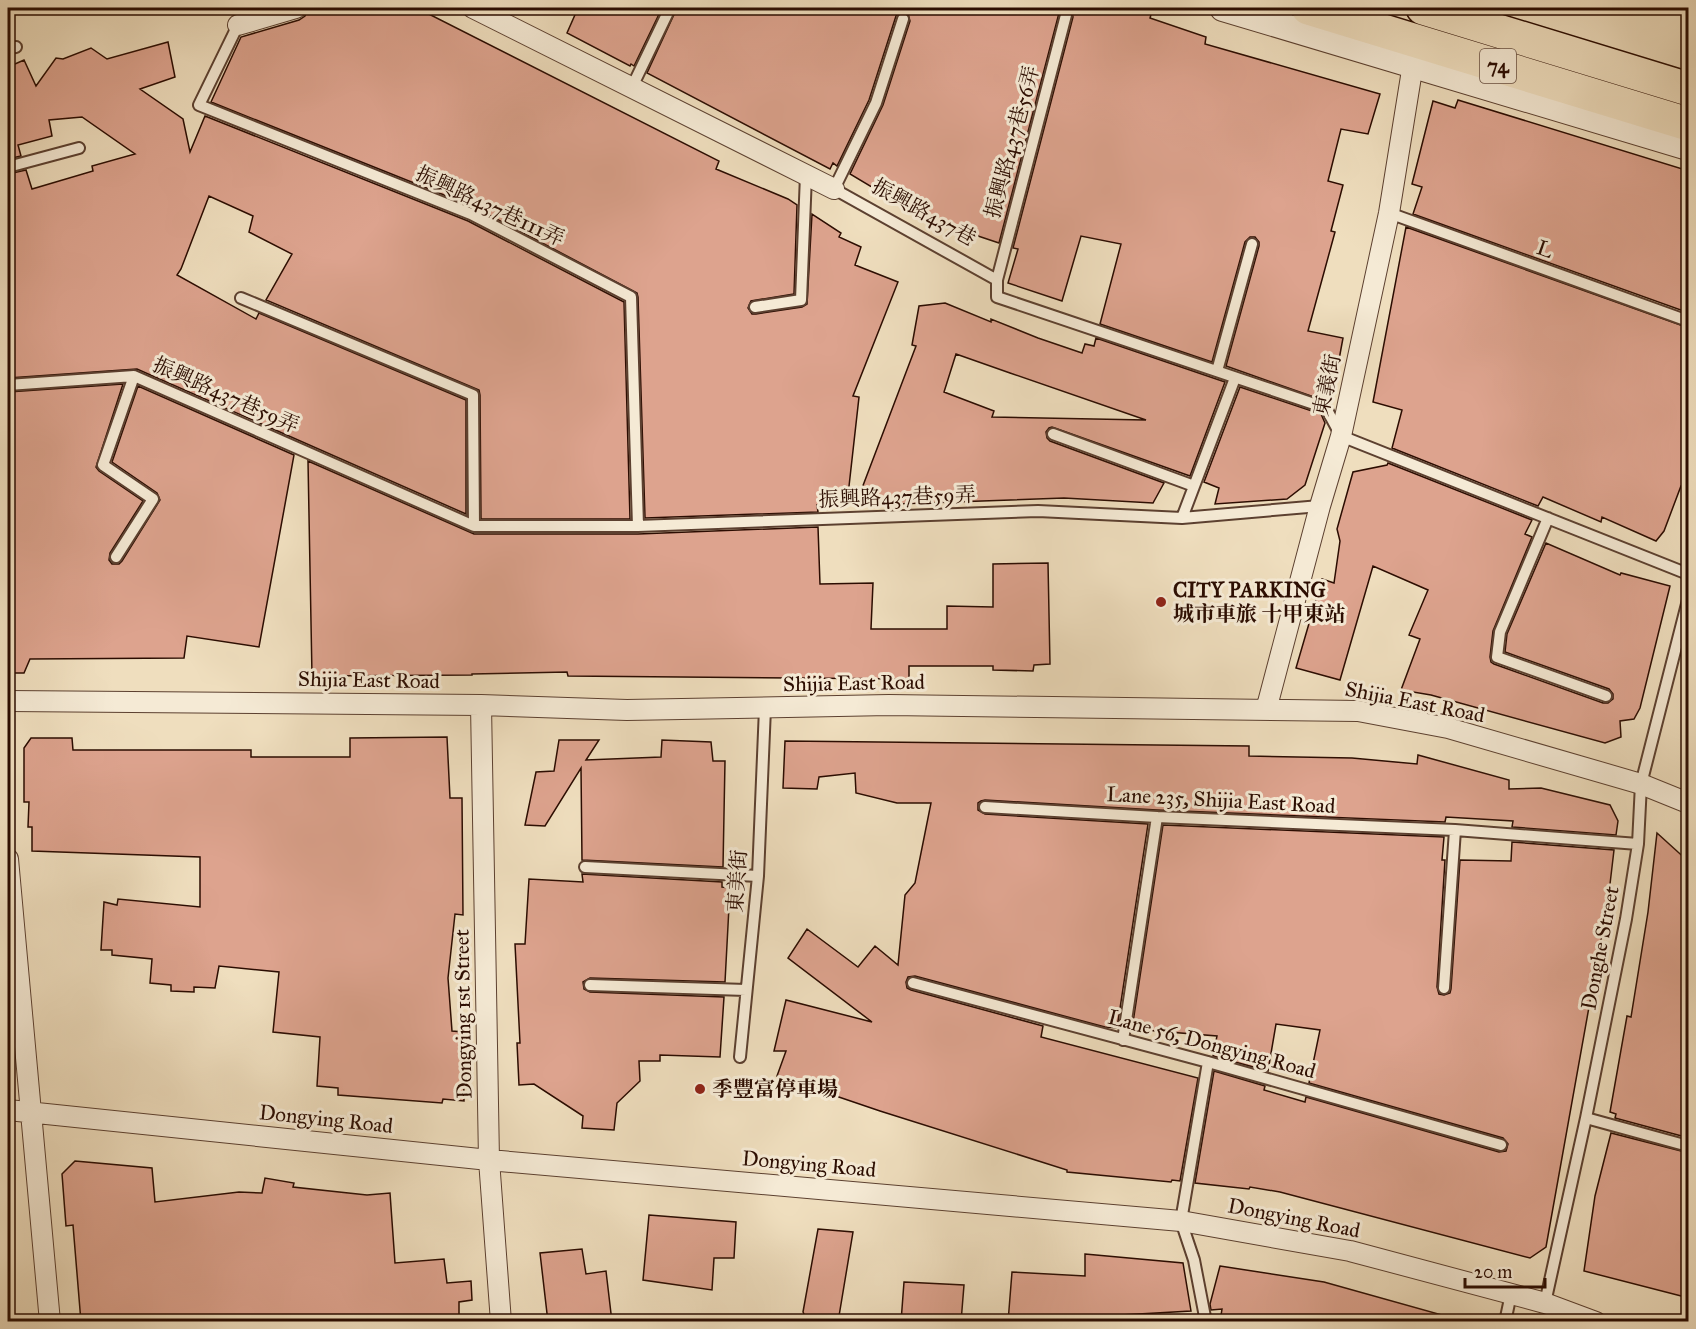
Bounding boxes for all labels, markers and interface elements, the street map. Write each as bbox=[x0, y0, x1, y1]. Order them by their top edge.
road number: 74 bbox=[1480, 49, 1516, 83]
street label: 振興路437巷56弄 bbox=[979, 63, 1045, 221]
street label: 振興路437巷111弄 bbox=[411, 160, 569, 252]
street label: 振興路437巷 bbox=[867, 173, 981, 251]
street label: L bbox=[1533, 234, 1557, 264]
street label: 振興路437巷59弄 bbox=[149, 351, 303, 439]
street label: 東義街 bbox=[1308, 351, 1346, 419]
street label: 振興路437巷59弄 bbox=[818, 481, 976, 513]
place label: CITY PARKING 城市車旅 十甲東站 bbox=[1173, 577, 1346, 627]
marker: CITY PARKING 城市車旅 十甲東站 bbox=[1154, 595, 1168, 609]
street label: Shijia East Road bbox=[298, 666, 441, 694]
street label: Shijia East Road bbox=[783, 669, 926, 697]
street label: Shijia East Road bbox=[1343, 676, 1488, 728]
street label: Lane 235, Shijia East Road bbox=[1106, 781, 1336, 819]
street label: 東美街 bbox=[722, 849, 752, 913]
street label: Donghe Street bbox=[1575, 883, 1625, 1012]
street label: Dongying 1st Street bbox=[449, 928, 477, 1099]
street label: Lane 56, Dongying Road bbox=[1105, 1004, 1319, 1084]
place label: 季豐富停車場 bbox=[712, 1076, 838, 1102]
marker: 季豐富停車場 bbox=[693, 1082, 707, 1096]
street label: Dongying Road bbox=[258, 1099, 395, 1139]
street label: Dongying Road bbox=[741, 1145, 878, 1183]
street label: Dongying Road bbox=[1225, 1192, 1363, 1244]
scale bar bbox=[1465, 1251, 1544, 1289]
text: 20 m bbox=[1474, 1261, 1512, 1283]

